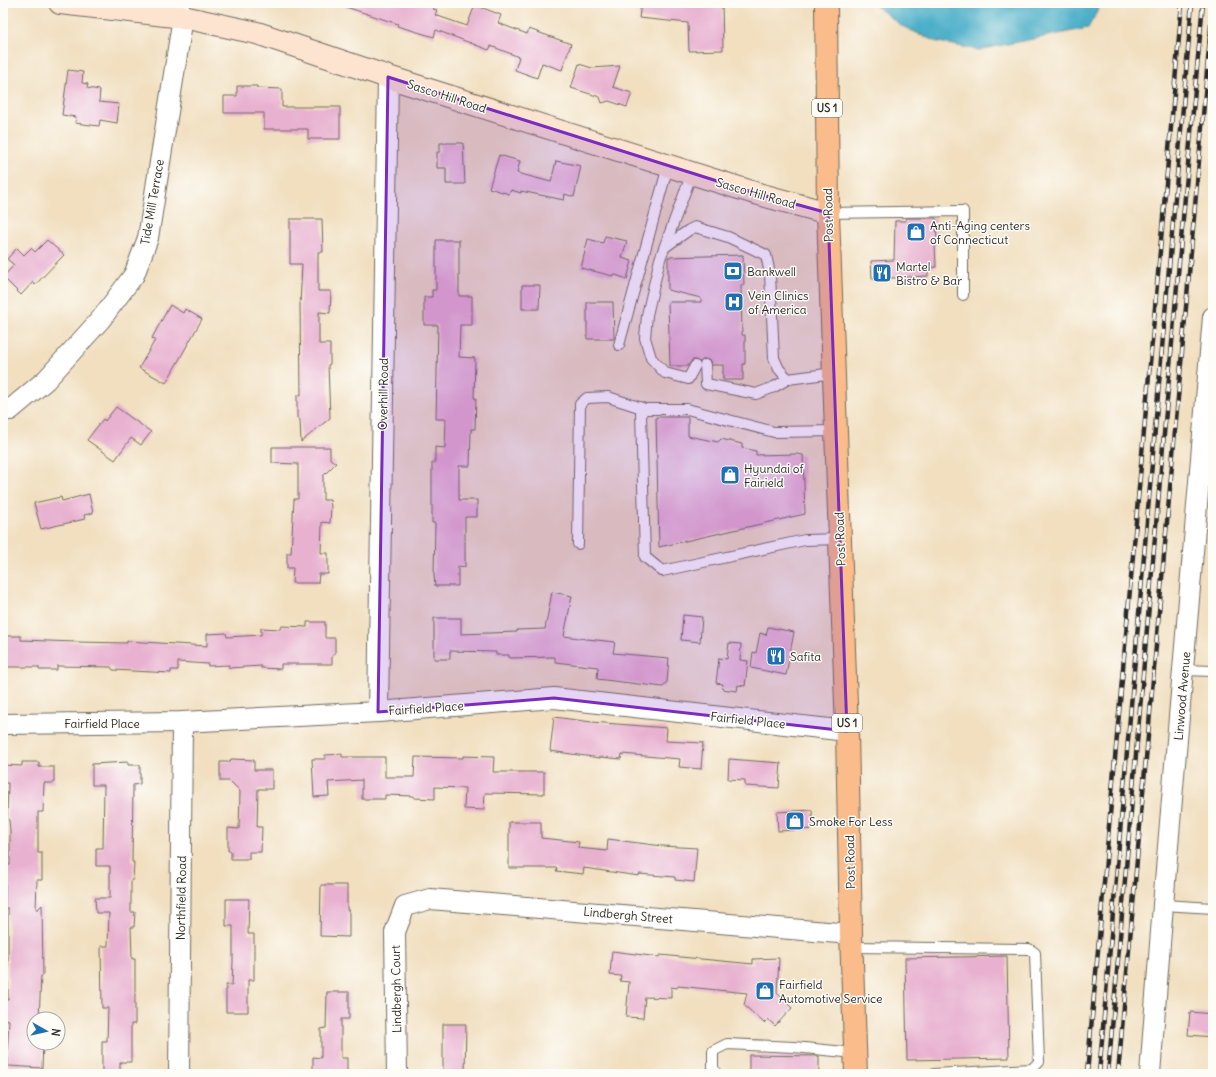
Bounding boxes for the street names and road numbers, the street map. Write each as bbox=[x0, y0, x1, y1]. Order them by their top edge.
street label: Sasco Hill Road bbox=[406, 76, 488, 116]
road number: US 1 bbox=[812, 99, 842, 117]
street label: Tide Mill Terrace bbox=[137, 158, 167, 246]
street label: Sasco Hill Road bbox=[714, 174, 798, 212]
street label: Post Road bbox=[820, 188, 836, 242]
street label: Overhill Road bbox=[375, 358, 391, 430]
street label: Post Road bbox=[832, 512, 848, 566]
street label: Linwood Avenue bbox=[1171, 651, 1193, 741]
street label: Fairfield Place bbox=[388, 698, 464, 718]
street label: Fairfield Place bbox=[710, 709, 786, 731]
road number: US 1 bbox=[832, 714, 862, 732]
street label: Fairfield Place bbox=[64, 716, 140, 731]
street label: Post Road bbox=[842, 835, 858, 889]
street label: Northfield Road bbox=[173, 856, 189, 940]
street label: Lindbergh Street bbox=[583, 904, 673, 926]
street label: Lindbergh Court bbox=[388, 945, 404, 1033]

